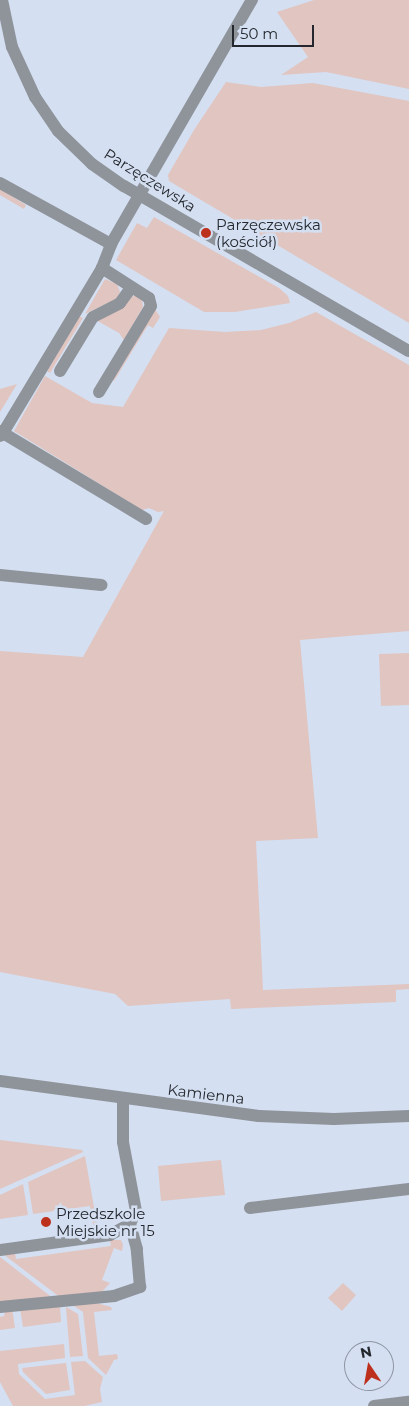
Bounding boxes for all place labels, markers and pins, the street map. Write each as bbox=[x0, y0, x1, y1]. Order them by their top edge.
place label: Parzęczewska (kościół) bbox=[216, 215, 321, 250]
marker: Parzęczewska (kościół) bbox=[200, 227, 212, 239]
place label: Przedszkole Miejskie nr 15 bbox=[56, 1204, 155, 1239]
marker: Przedszkole Miejskie nr 15 bbox=[40, 1216, 52, 1228]

